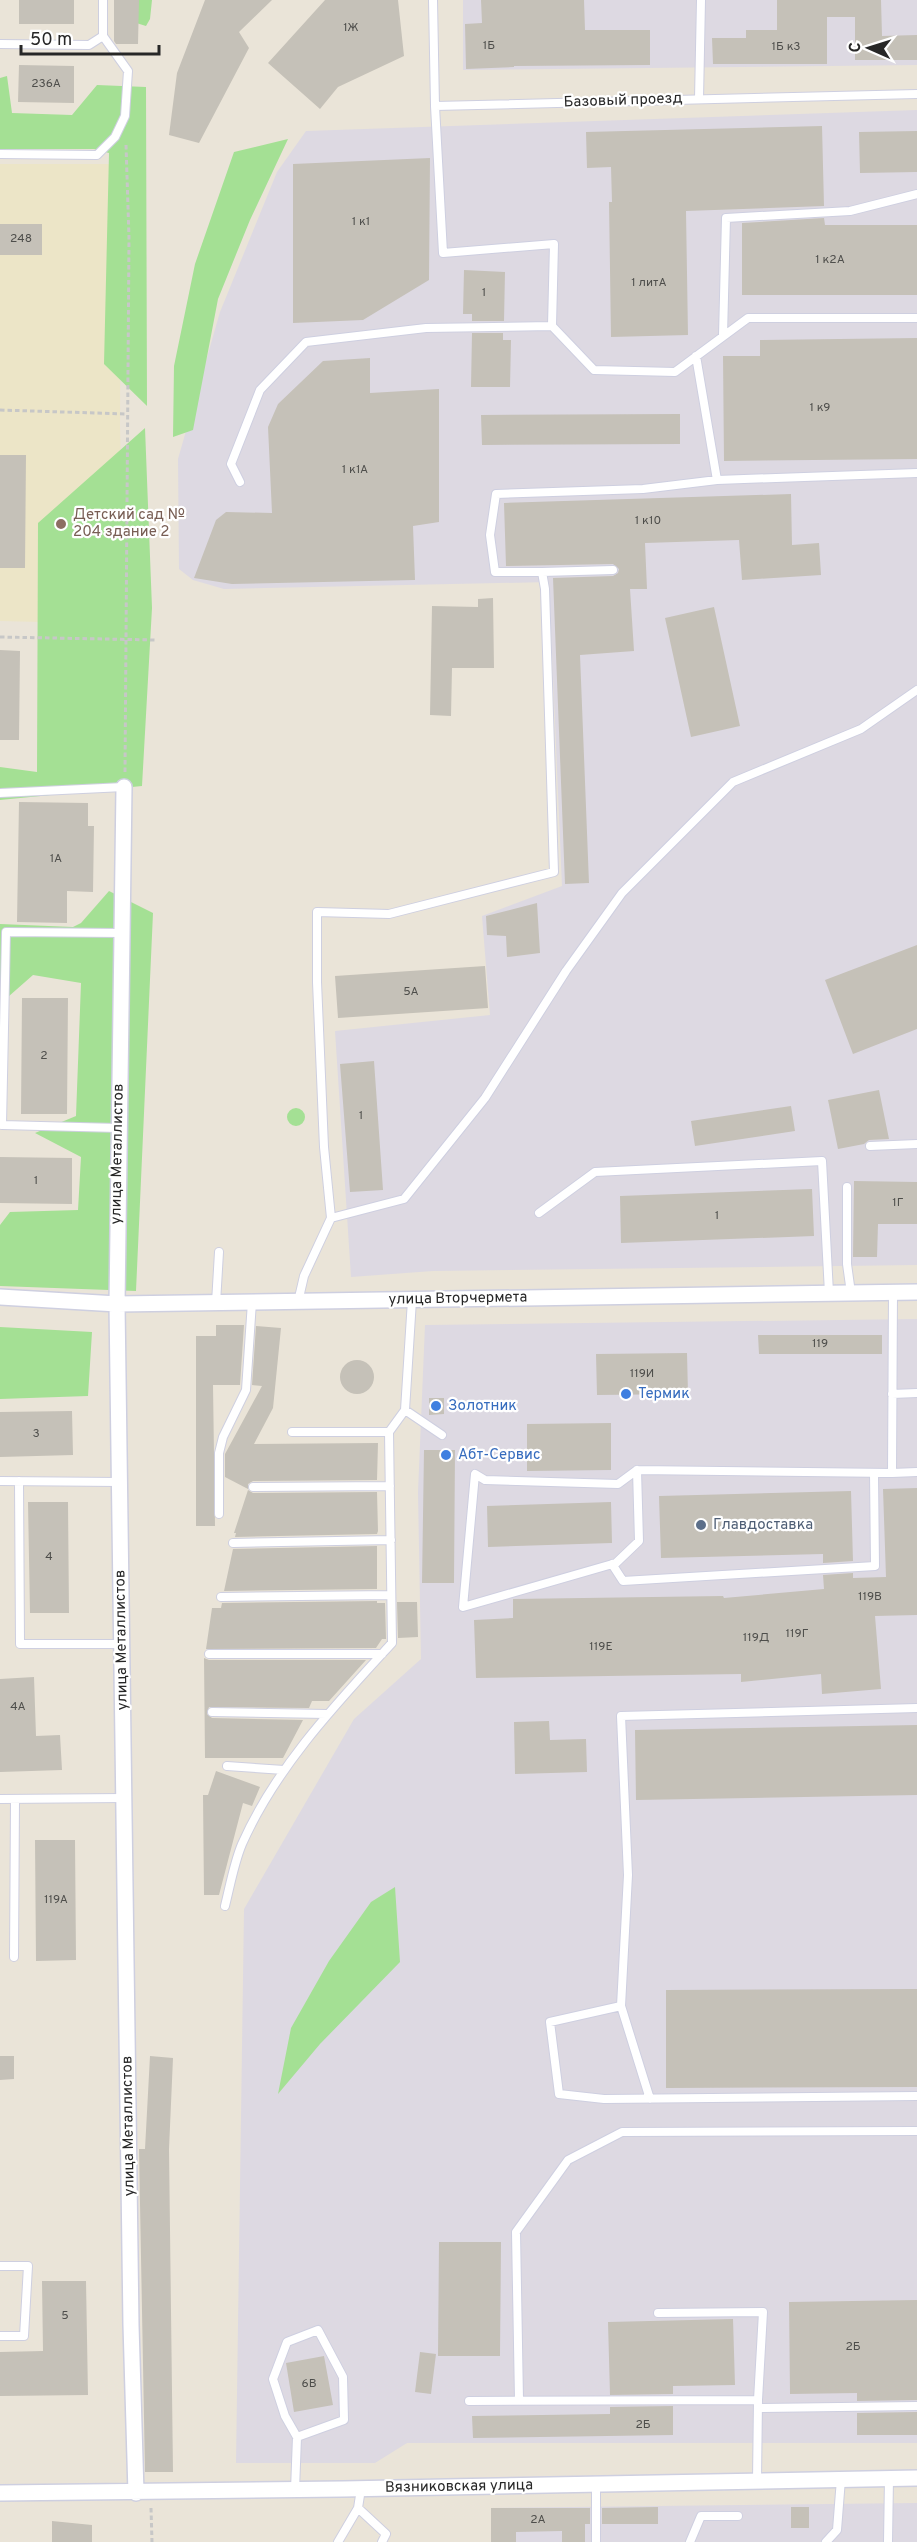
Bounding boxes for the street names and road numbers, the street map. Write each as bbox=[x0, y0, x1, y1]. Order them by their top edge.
street label: Базовый проезд bbox=[563, 89, 683, 113]
street label: улица Металлистов bbox=[107, 1083, 129, 1225]
street label: улица Вторчермета bbox=[388, 1288, 528, 1310]
street label: улица Металлистов bbox=[111, 1569, 133, 1711]
street label: улица Металлистов bbox=[118, 2055, 140, 2197]
street label: Вязниковская улица bbox=[385, 2476, 533, 2498]

